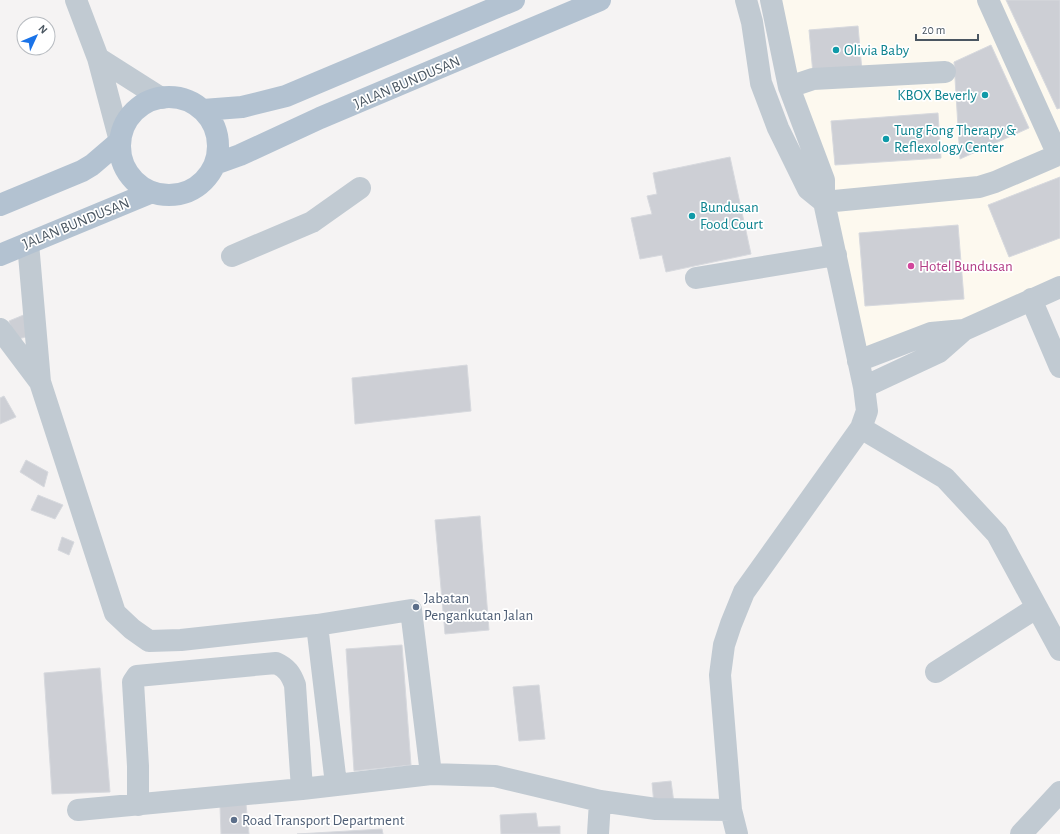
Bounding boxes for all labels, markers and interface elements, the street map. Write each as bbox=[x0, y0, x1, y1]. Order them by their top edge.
north arrow bbox=[16, 16, 56, 56]
scale bar bbox=[916, 16, 978, 42]
text: N bbox=[36, 23, 49, 36]
text: 20 m bbox=[922, 24, 945, 36]
place label: Olivia Baby bbox=[844, 43, 910, 58]
marker: Olivia Baby bbox=[831, 45, 841, 55]
street label: JALAN BUNDUSAN bbox=[352, 53, 462, 112]
place label: KBOX Beverly bbox=[897, 88, 978, 103]
marker: KBOX Beverly bbox=[980, 90, 990, 100]
place label: Tung Fong Therapy & Reflexology Center bbox=[894, 123, 1017, 155]
marker: Tung Fong Therapy & Reflexology Center bbox=[881, 134, 891, 144]
street label: JALAN BUNDUSAN bbox=[21, 195, 132, 252]
place label: Bundusan Food Court bbox=[700, 200, 763, 232]
marker: Bundusan Food Court bbox=[687, 211, 697, 221]
place label: Hotel Bundusan bbox=[919, 259, 1013, 274]
marker: Hotel Bundusan bbox=[906, 261, 916, 271]
place label: Jabatan Pengankutan Jalan bbox=[424, 591, 533, 623]
marker: Jabatan Pengankutan Jalan bbox=[411, 602, 421, 612]
place label: Road Transport Department bbox=[242, 813, 405, 828]
marker: Road Transport Department bbox=[229, 815, 239, 825]

